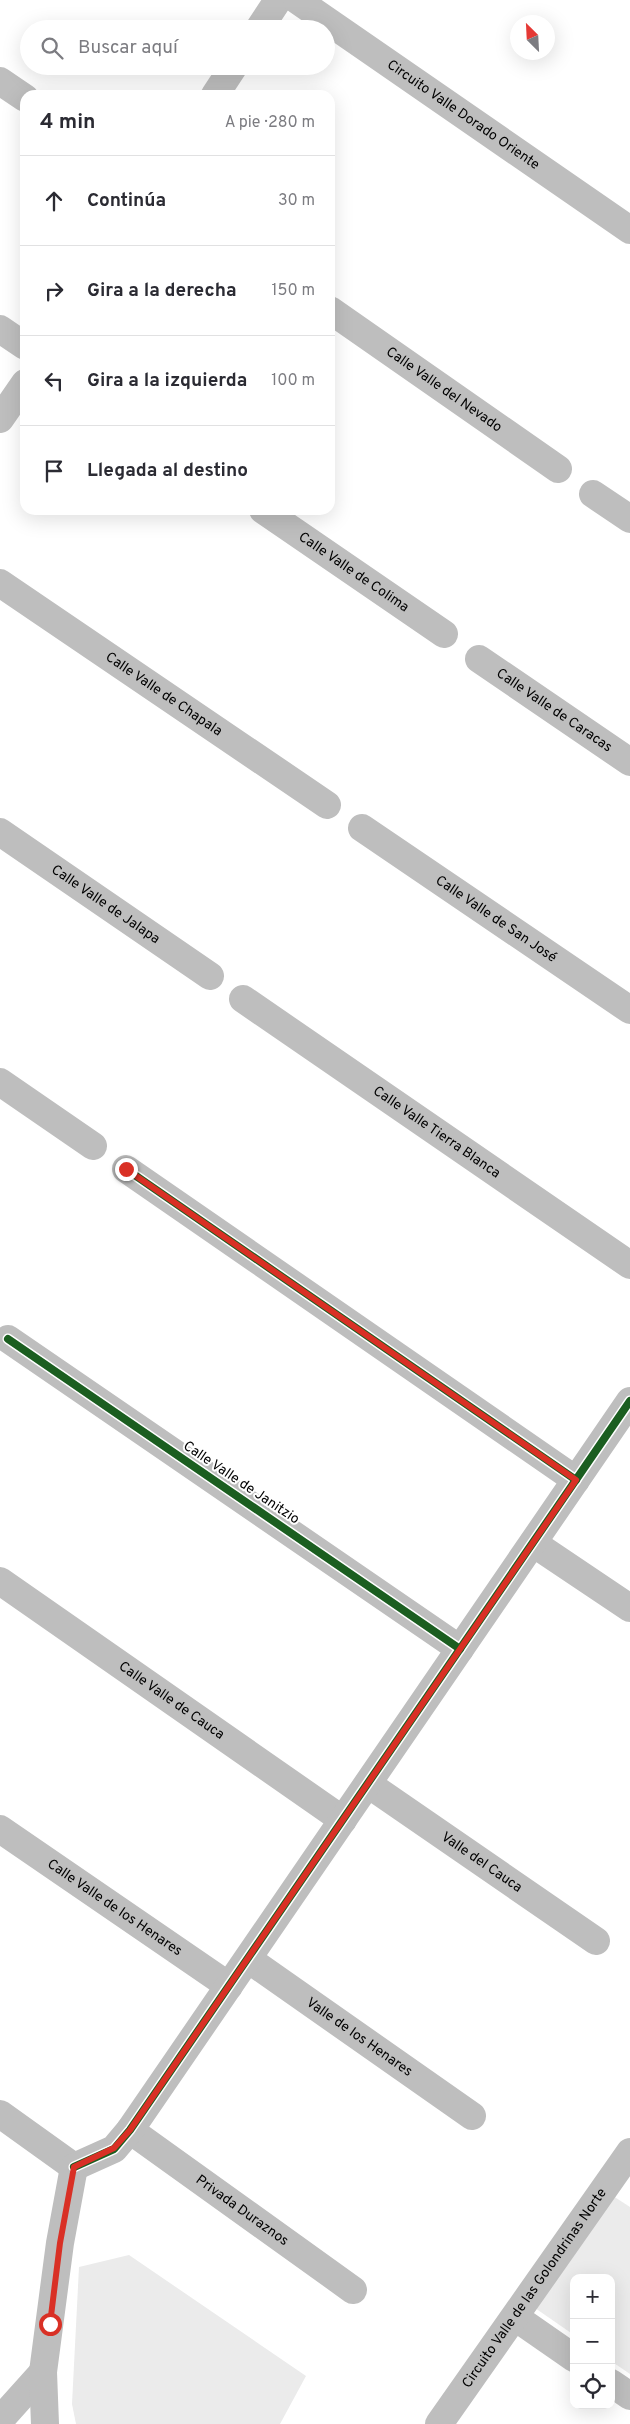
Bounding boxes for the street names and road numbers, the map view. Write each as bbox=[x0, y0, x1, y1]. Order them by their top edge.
street label: Circuito Valle Dorado Oriente bbox=[384, 56, 543, 173]
street label: Calle Valle del Nevado bbox=[383, 343, 505, 436]
street label: Calle Valle de Colima bbox=[295, 528, 412, 616]
street label: Calle Valle de Chapala bbox=[102, 649, 226, 740]
street label: Calle Valle de Caracas bbox=[493, 665, 615, 756]
street label: Calle Valle de Jalapa bbox=[48, 861, 163, 948]
street label: Calle Valle de San José bbox=[432, 872, 560, 966]
street label: Calle Valle Tierra Blanca bbox=[370, 1082, 504, 1182]
street label: Calle Valle de Janitzio bbox=[180, 1438, 303, 1528]
street label: Calle Valle de Cauca bbox=[115, 1658, 228, 1743]
street label: Valle del Cauca bbox=[438, 1828, 525, 1896]
street label: Calle Valle de los Henares bbox=[44, 1855, 185, 1960]
street label: Valle de los Henares bbox=[303, 1994, 416, 2080]
street label: Privada Duraznos bbox=[192, 2171, 292, 2250]
street label: Circuito Valle de las Golondrinas Norte bbox=[458, 2185, 610, 2391]

